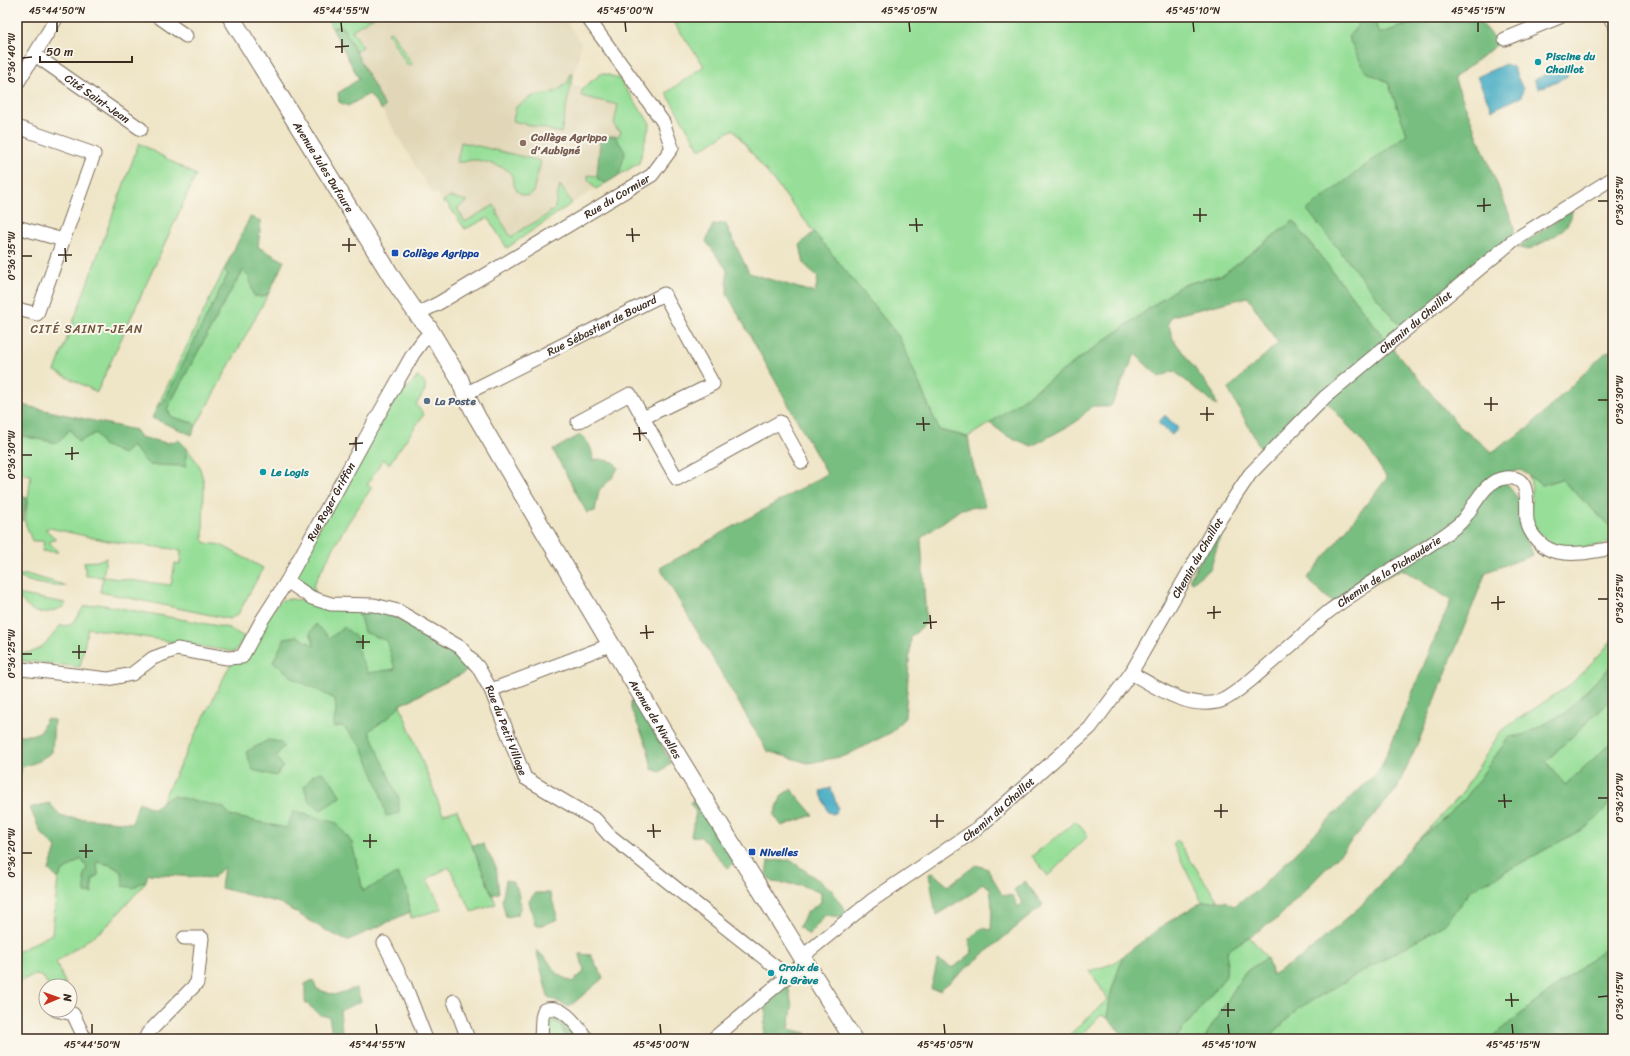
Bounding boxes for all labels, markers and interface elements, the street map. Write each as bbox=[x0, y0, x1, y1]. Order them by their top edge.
text: 45°44'50"N bbox=[29, 2, 85, 20]
text: 45°44'55"N bbox=[313, 2, 369, 20]
text: 45°45'00"N bbox=[597, 2, 653, 20]
text: 45°45'05"N bbox=[881, 2, 937, 20]
text: 45°45'10"N bbox=[1166, 2, 1220, 20]
text: 45°45'15"N bbox=[1451, 2, 1505, 20]
text: 0°36'40"W bbox=[3, 33, 21, 83]
scale bar bbox=[40, 38, 132, 64]
text: 50 m bbox=[46, 41, 73, 63]
place label: Piscine du Chaillot bbox=[1545, 47, 1596, 79]
marker: Piscine du Chaillot bbox=[1533, 57, 1543, 67]
street label: Cité Saint-Jean bbox=[60, 69, 134, 128]
street label: Avenue Jules Dufaure bbox=[288, 116, 359, 217]
place label: Collège Agrippa d'Aubigné bbox=[530, 128, 607, 160]
marker: Collège Agrippa d'Aubigné bbox=[518, 138, 528, 148]
street label: Rue du Cormier bbox=[580, 168, 655, 223]
text: 0°36'35"W bbox=[1611, 176, 1629, 225]
text: 0°36'35"W bbox=[3, 231, 21, 280]
place label: Collège Agrippa bbox=[402, 244, 479, 263]
marker: Collège Agrippa bbox=[390, 248, 400, 258]
street label: Chemin du Chaillot bbox=[1374, 285, 1457, 358]
street label: Rue Sébastien de Bouard bbox=[544, 289, 661, 361]
district label: CITÉ SAINT-JEAN bbox=[31, 318, 143, 340]
text: 0°36'30"W bbox=[1611, 375, 1629, 425]
place label: La Poste bbox=[435, 392, 476, 411]
marker: La Poste bbox=[422, 396, 432, 406]
text: 0°36'30"W bbox=[3, 430, 21, 480]
street label: Rue Roger Griffon bbox=[301, 458, 360, 544]
place label: Le Logis bbox=[271, 463, 310, 482]
marker: Le Logis bbox=[258, 467, 268, 477]
street label: Chemin du Chaillot bbox=[1166, 513, 1228, 602]
street label: Chemin de la Pichauderie bbox=[1333, 530, 1445, 612]
text: 0°36'25"W bbox=[1611, 574, 1629, 624]
text: 0°36'25"W bbox=[3, 629, 21, 679]
street label: Avenue de Nivelles bbox=[624, 674, 688, 763]
street label: Rue du Petit Village bbox=[480, 681, 533, 779]
street label: Chemin du Chaillot bbox=[958, 772, 1039, 846]
text: 0°36'20"W bbox=[1611, 773, 1629, 823]
text: 0°36'20"W bbox=[3, 828, 21, 878]
place label: Nivelles bbox=[759, 843, 799, 862]
marker: Nivelles bbox=[747, 847, 757, 857]
place label: Croix de la Grève bbox=[778, 958, 819, 990]
marker: Croix de la Grève bbox=[766, 968, 776, 978]
text: 0°36'15"W bbox=[1611, 972, 1629, 1020]
north arrow bbox=[38, 978, 78, 1018]
text: N bbox=[58, 993, 77, 1002]
text: 45°44'50"N bbox=[64, 1036, 120, 1054]
text: 45°44'55"N bbox=[349, 1036, 405, 1054]
text: 45°45'00"N bbox=[633, 1036, 689, 1054]
text: 45°45'05"N bbox=[917, 1036, 973, 1054]
text: 45°45'10"N bbox=[1202, 1036, 1256, 1054]
text: 45°45'15"N bbox=[1486, 1036, 1540, 1054]

